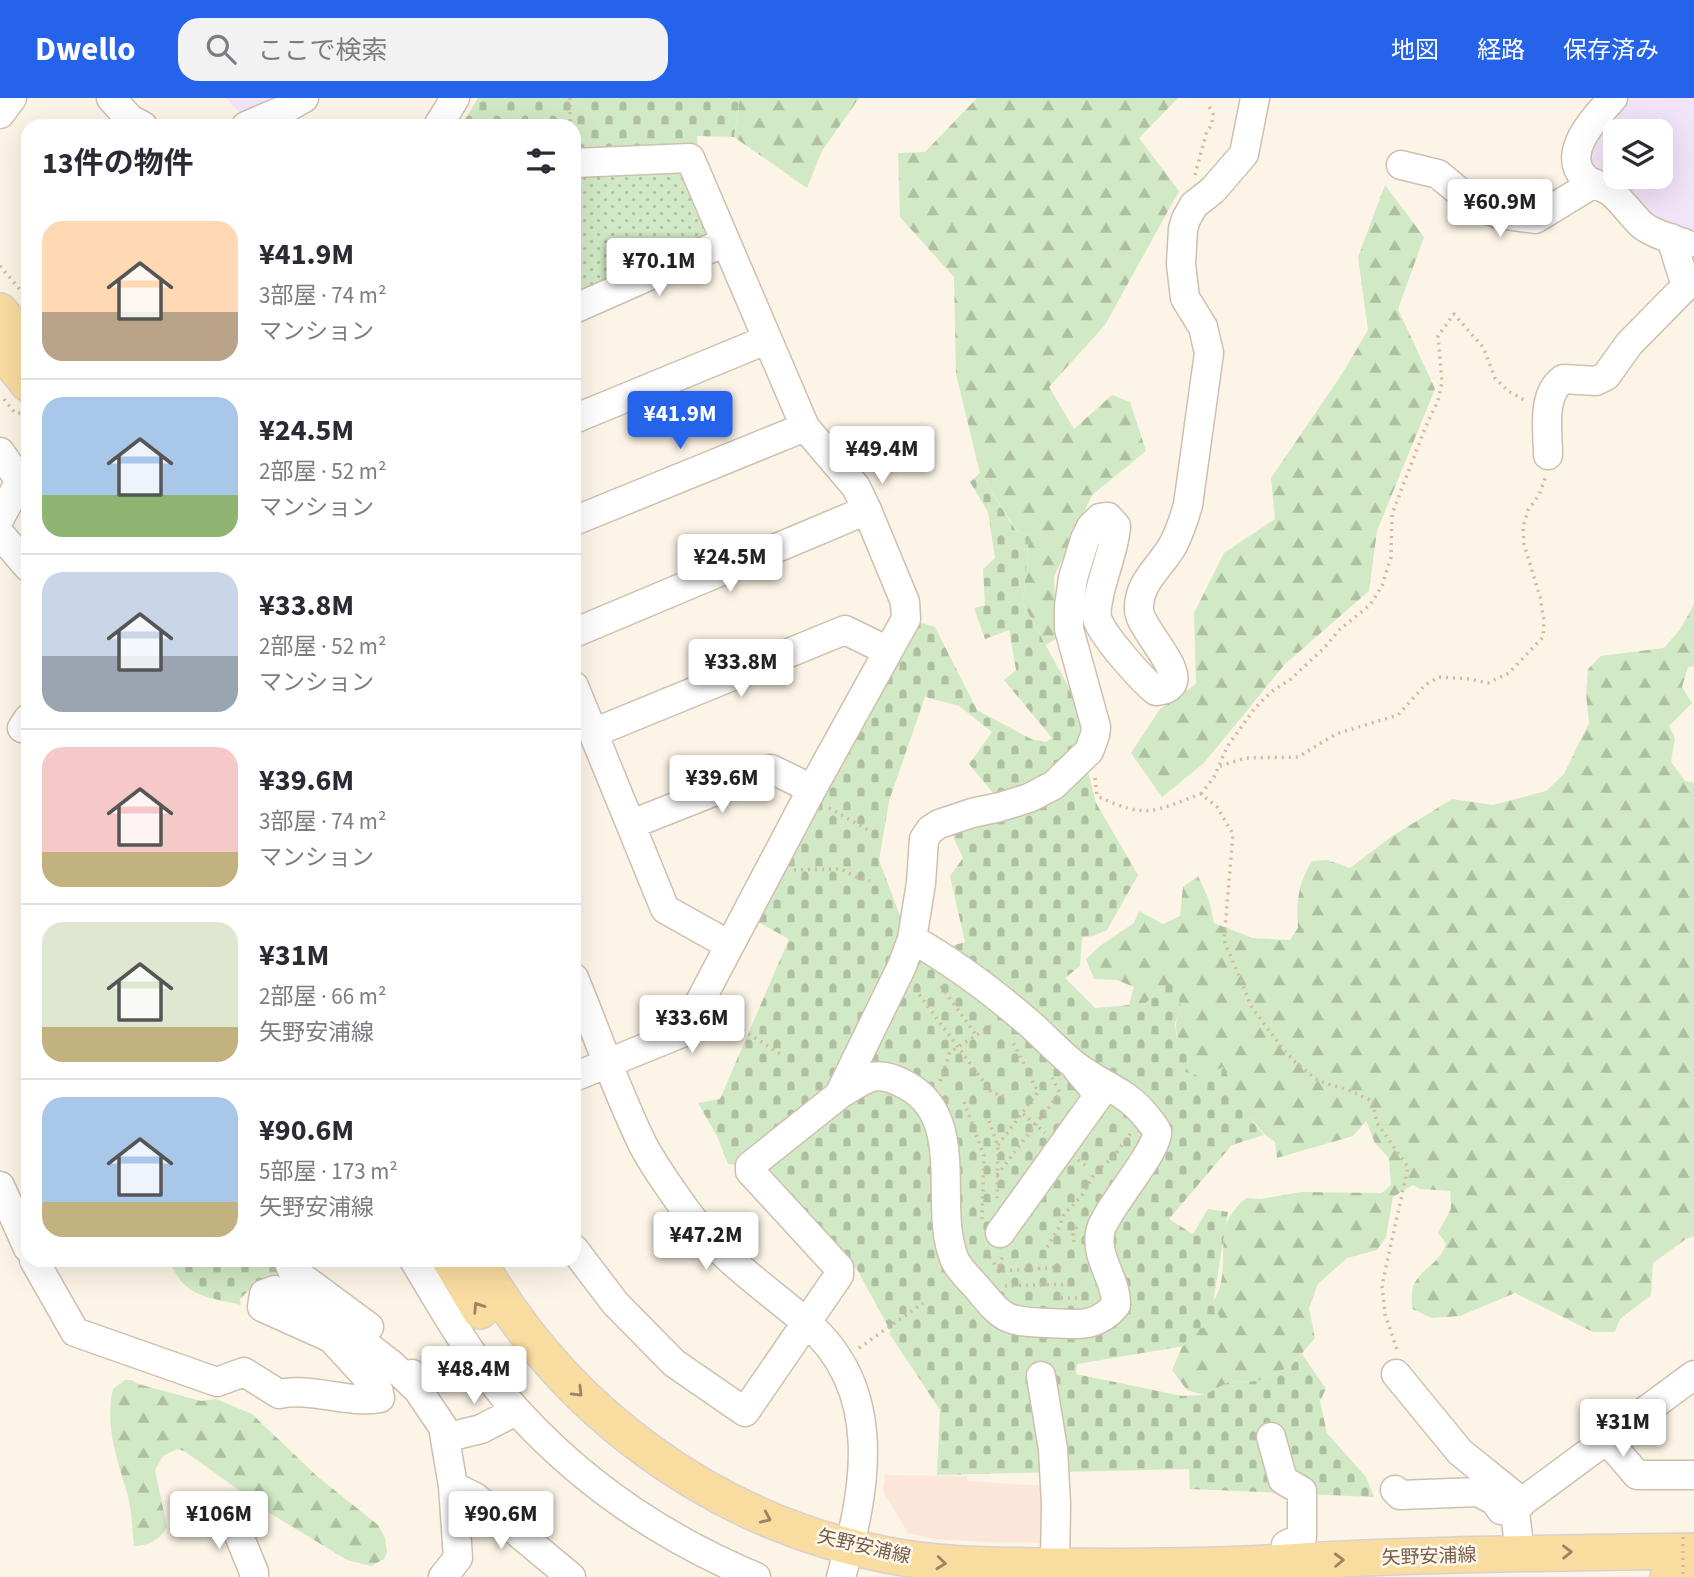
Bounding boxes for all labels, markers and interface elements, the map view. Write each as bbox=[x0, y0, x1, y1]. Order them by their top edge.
search box bbox=[178, 18, 668, 81]
text: Dwello bbox=[35, 26, 136, 73]
icon: search bbox=[202, 30, 240, 68]
text: ここで検索 bbox=[258, 32, 388, 69]
text: 地図 bbox=[1391, 33, 1439, 68]
text: 経路 bbox=[1477, 33, 1525, 68]
text: 保存済み bbox=[1563, 33, 1659, 68]
map controls bbox=[1603, 119, 1673, 189]
button: layers bbox=[1603, 119, 1673, 189]
text: 13件の物件 bbox=[42, 142, 194, 185]
icon: filters bbox=[522, 142, 560, 180]
pin: ¥60.9M bbox=[1443, 180, 1557, 239]
text: ¥60.9M bbox=[1463, 185, 1537, 218]
text: ¥41.9M bbox=[259, 233, 354, 276]
pin: ¥70.1M bbox=[602, 238, 716, 298]
text: ¥70.1M bbox=[622, 244, 696, 277]
icon: home bbox=[98, 249, 182, 333]
text: 3部屋 · 74 m² bbox=[259, 279, 386, 312]
text: マンション bbox=[259, 315, 374, 348]
pin: ¥41.9M bbox=[623, 392, 737, 451]
text: ¥41.9M bbox=[643, 397, 717, 430]
text: ¥24.5M bbox=[259, 409, 354, 452]
icon: home bbox=[98, 425, 182, 509]
pin: ¥49.4M bbox=[825, 426, 939, 486]
text: ¥49.4M bbox=[845, 432, 919, 465]
text: 2部屋 · 52 m² bbox=[259, 455, 386, 488]
text: マンション bbox=[259, 491, 374, 524]
pin: ¥24.5M bbox=[673, 534, 787, 594]
text: ¥24.5M bbox=[693, 540, 767, 573]
text: ¥33.8M bbox=[259, 584, 354, 627]
icon: home bbox=[98, 600, 182, 684]
text: 2部屋 · 52 m² bbox=[259, 630, 386, 663]
pin: ¥33.8M bbox=[684, 640, 798, 699]
text: ¥33.8M bbox=[704, 645, 778, 678]
text: マンション bbox=[259, 666, 374, 699]
pin: ¥39.6M bbox=[665, 756, 779, 815]
text: ¥39.6M bbox=[259, 759, 354, 802]
text: ¥39.6M bbox=[685, 761, 759, 794]
icon: home bbox=[98, 775, 182, 859]
text: 3部屋 · 74 m² bbox=[259, 805, 386, 838]
text: マンション bbox=[259, 841, 374, 874]
text: ¥31M bbox=[259, 934, 329, 977]
icon: home bbox=[98, 950, 182, 1034]
text: 2部屋 · 66 m² bbox=[259, 980, 386, 1013]
pin: ¥33.6M bbox=[635, 996, 749, 1055]
text: ¥33.6M bbox=[655, 1001, 729, 1034]
text: 矢野安浦線 bbox=[259, 1016, 374, 1049]
text: ¥90.6M bbox=[259, 1109, 354, 1152]
icon: home bbox=[98, 1125, 182, 1209]
text: 5部屋 · 173 m² bbox=[259, 1155, 398, 1188]
text: 矢野安浦線 bbox=[259, 1191, 374, 1224]
pin: ¥47.2M bbox=[649, 1212, 763, 1272]
text: ¥47.2M bbox=[669, 1218, 743, 1251]
one-way arrow bbox=[474, 1302, 486, 1315]
pin: ¥48.4M bbox=[417, 1346, 531, 1406]
text: ¥48.4M bbox=[437, 1352, 511, 1385]
one-way arrow bbox=[570, 1383, 583, 1396]
pin: ¥31M bbox=[1582, 1400, 1664, 1459]
text: ¥31M bbox=[1596, 1405, 1650, 1438]
pin: ¥106M bbox=[170, 1492, 268, 1551]
pin: ¥90.6M bbox=[444, 1492, 558, 1551]
text: ¥106M bbox=[186, 1497, 252, 1530]
text: ¥90.6M bbox=[464, 1497, 538, 1530]
one-way arrow bbox=[759, 1510, 771, 1524]
street label: 矢野安浦線 bbox=[815, 1523, 913, 1571]
street label: 矢野安浦線 bbox=[1381, 1542, 1477, 1572]
one-way arrow bbox=[1561, 1545, 1572, 1560]
one-way arrow bbox=[1334, 1553, 1345, 1568]
one-way arrow bbox=[935, 1555, 946, 1570]

